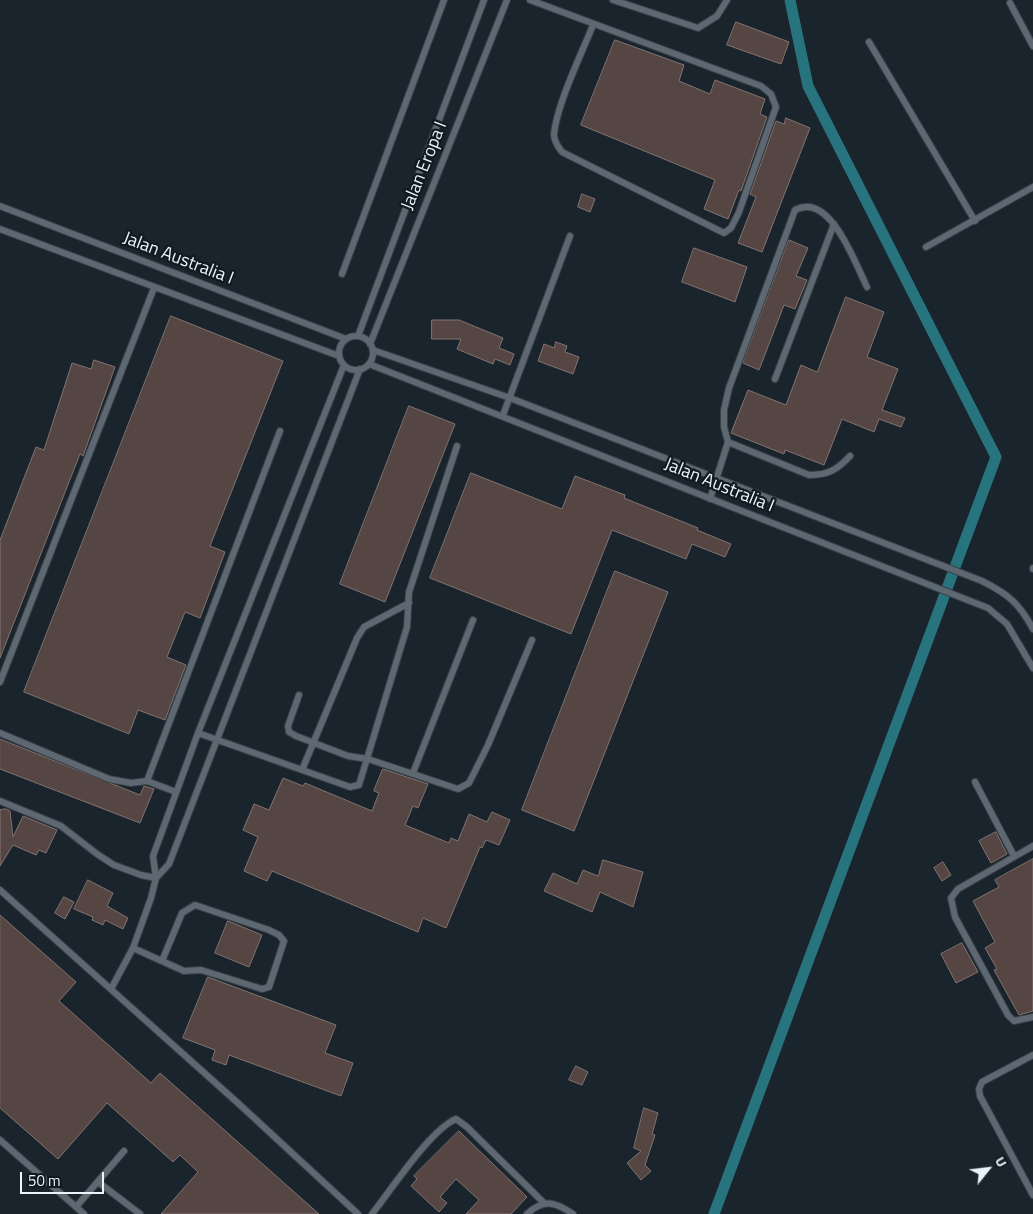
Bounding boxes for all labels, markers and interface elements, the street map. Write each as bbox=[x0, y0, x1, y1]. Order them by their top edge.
street label: Jalan Eropa I bbox=[397, 119, 453, 213]
street label: Jalan Australia I bbox=[120, 228, 236, 290]
street label: Jalan Australia I bbox=[661, 454, 777, 518]
north arrow bbox=[963, 1144, 1013, 1194]
text: U bbox=[990, 1152, 1013, 1171]
scale bar bbox=[22, 1162, 106, 1194]
text: 50 m bbox=[28, 1169, 61, 1192]

